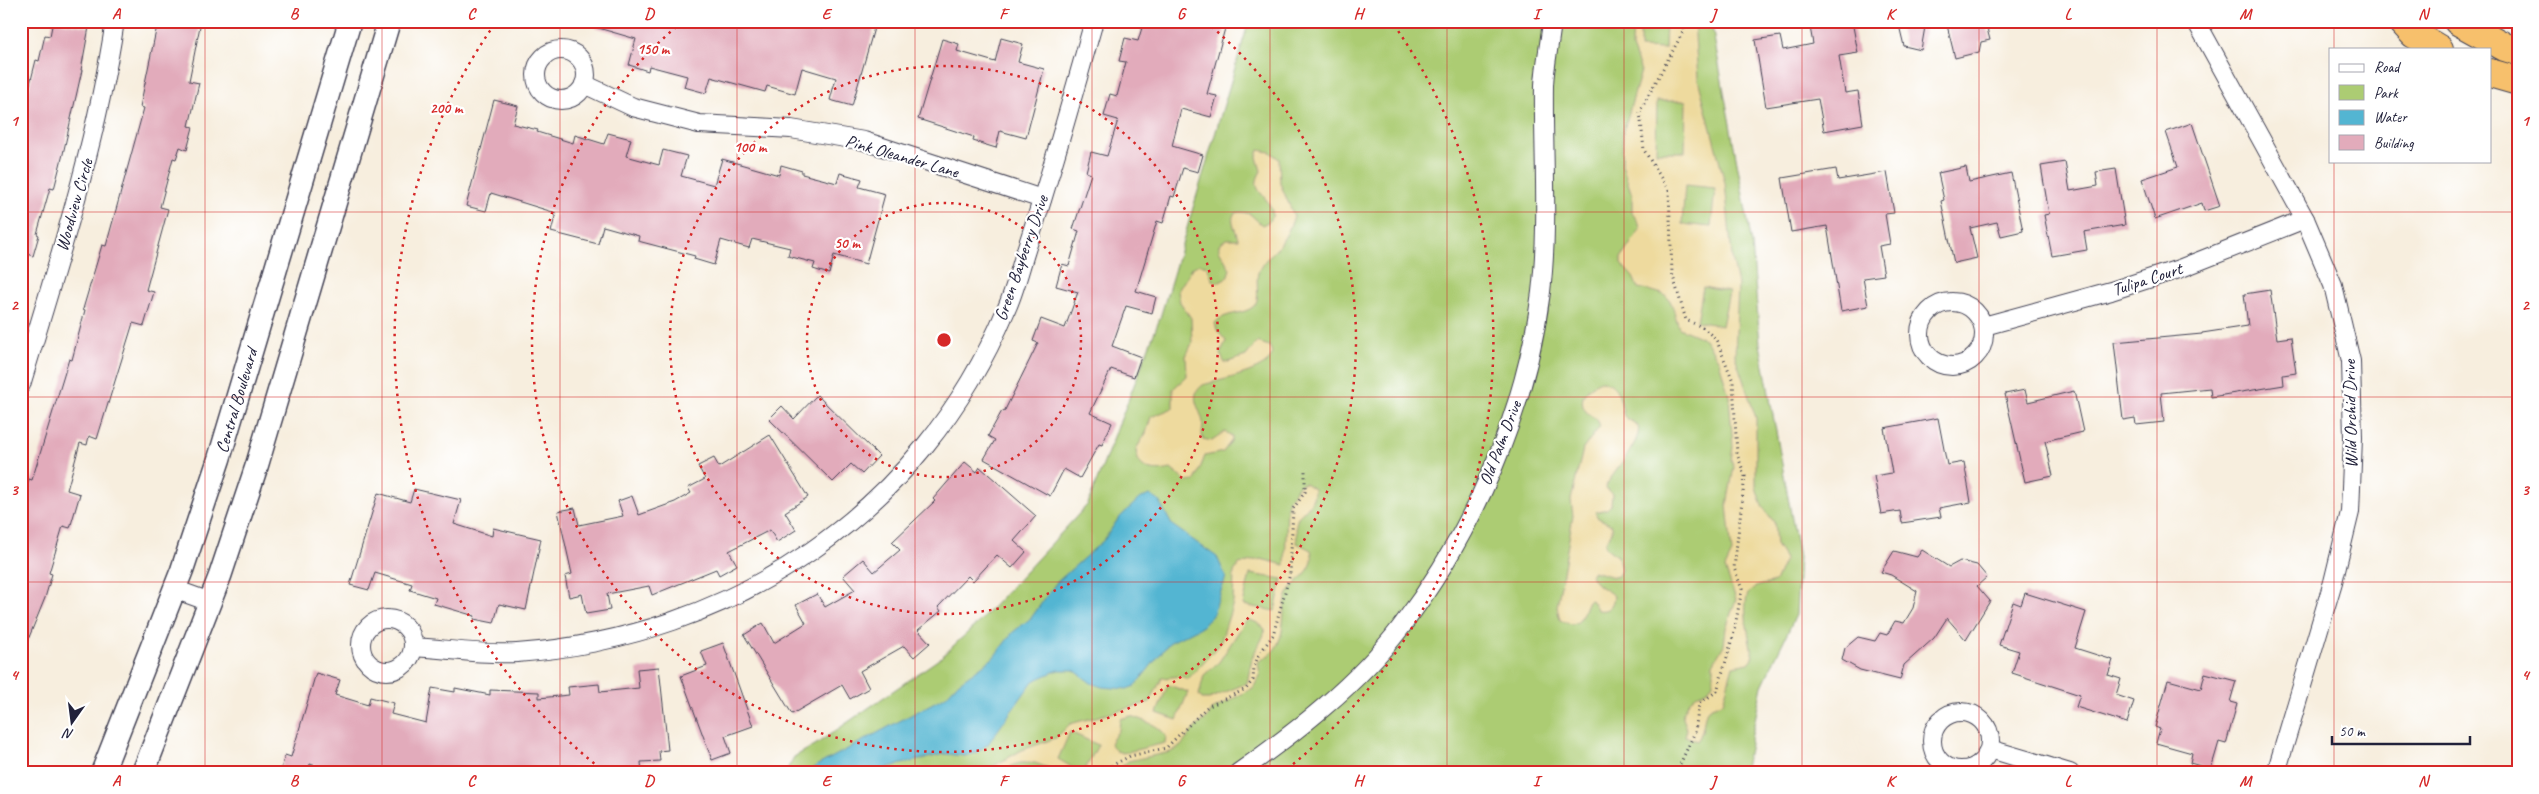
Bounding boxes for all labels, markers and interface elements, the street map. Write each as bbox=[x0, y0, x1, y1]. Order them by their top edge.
text: A bbox=[112, 4, 122, 24]
text: B bbox=[290, 4, 300, 24]
text: C bbox=[467, 4, 477, 24]
text: D bbox=[644, 4, 655, 24]
text: E bbox=[822, 4, 833, 24]
text: F bbox=[999, 4, 1010, 24]
text: G bbox=[1177, 4, 1187, 24]
text: H bbox=[1353, 4, 1365, 24]
text: I bbox=[1533, 4, 1543, 24]
text: J bbox=[1709, 4, 1718, 24]
text: K bbox=[1886, 4, 1898, 24]
text: L bbox=[2065, 4, 2073, 24]
text: M bbox=[2239, 4, 2253, 24]
text: N bbox=[2418, 4, 2431, 24]
text: 150 m bbox=[637, 40, 671, 59]
legend bbox=[2329, 48, 2492, 162]
text: Road bbox=[2374, 58, 2401, 77]
text: Park bbox=[2374, 84, 2399, 103]
text: 200 m bbox=[430, 99, 464, 118]
text: Water bbox=[2374, 108, 2408, 127]
text: 1 bbox=[10, 111, 19, 131]
text: 1 bbox=[2521, 111, 2530, 131]
street label: Pink Oleander Lane bbox=[843, 129, 962, 183]
text: Building bbox=[2374, 134, 2414, 153]
text: 100 m bbox=[734, 138, 768, 157]
street label: Woodview Circle bbox=[50, 155, 98, 254]
street label: Green Bayberry Drive bbox=[989, 191, 1053, 324]
text: 50 m bbox=[834, 234, 861, 253]
street label: Tulipa Court bbox=[2109, 257, 2187, 301]
text: 2 bbox=[10, 295, 19, 315]
text: 2 bbox=[2521, 295, 2530, 315]
centre of rings bbox=[935, 331, 953, 349]
street label: Central Boulevard bbox=[210, 343, 263, 456]
street label: Wild Orchid Drive bbox=[2338, 358, 2362, 468]
street label: Old Palm Drive bbox=[1474, 397, 1527, 488]
text: 3 bbox=[10, 480, 19, 500]
text: 3 bbox=[2521, 480, 2530, 500]
text: 4 bbox=[10, 665, 19, 685]
text: 4 bbox=[2521, 665, 2530, 685]
north arrow bbox=[48, 696, 98, 746]
scale bar bbox=[2332, 714, 2469, 746]
text: 50 m bbox=[2339, 722, 2366, 741]
text: N bbox=[60, 724, 75, 743]
text: A bbox=[112, 771, 122, 791]
text: B bbox=[290, 771, 300, 791]
text: C bbox=[467, 771, 477, 791]
text: D bbox=[644, 771, 655, 791]
text: E bbox=[822, 771, 833, 791]
text: F bbox=[999, 771, 1010, 791]
text: G bbox=[1177, 771, 1187, 791]
text: H bbox=[1353, 771, 1365, 791]
text: I bbox=[1533, 771, 1543, 791]
text: J bbox=[1709, 771, 1718, 791]
text: K bbox=[1886, 771, 1898, 791]
text: L bbox=[2065, 771, 2073, 791]
text: M bbox=[2239, 771, 2253, 791]
text: N bbox=[2418, 771, 2431, 791]

